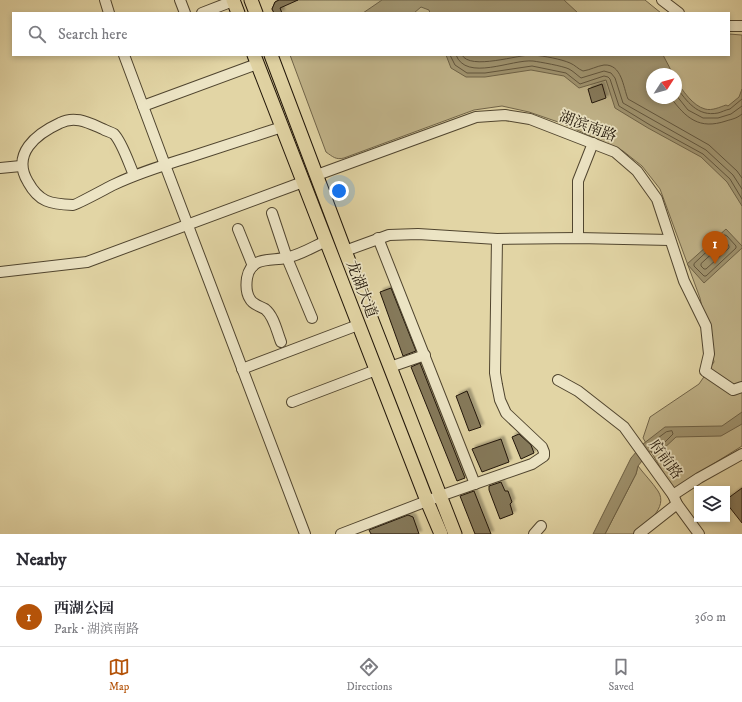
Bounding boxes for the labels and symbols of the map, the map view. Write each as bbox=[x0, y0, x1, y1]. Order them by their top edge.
north arrow bbox=[646, 68, 682, 104]
street label: 湖滨南路 bbox=[556, 107, 619, 146]
your location bbox=[329, 181, 349, 201]
pin: 1 bbox=[702, 231, 728, 264]
street label: 龙湖大道 bbox=[342, 258, 381, 321]
street label: 府前路 bbox=[645, 436, 687, 483]

